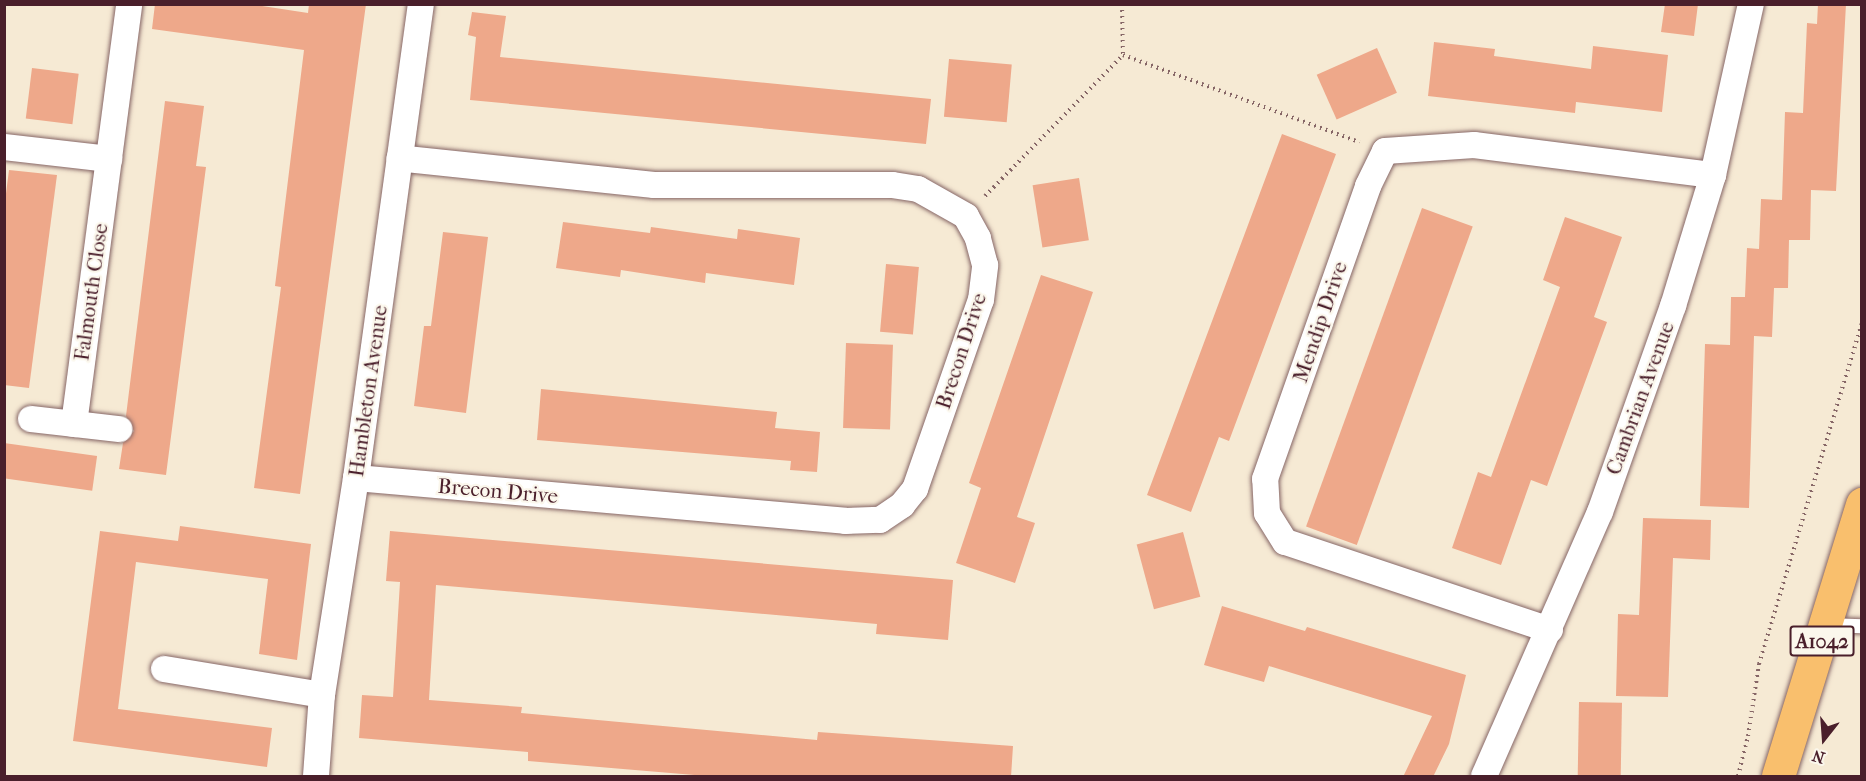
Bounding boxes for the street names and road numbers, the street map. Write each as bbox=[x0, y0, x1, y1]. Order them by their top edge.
street label: Falmouth Close bbox=[69, 222, 113, 362]
street label: Mendip Drive bbox=[1288, 258, 1352, 386]
street label: Brecon Drive bbox=[930, 290, 992, 412]
street label: Hambleton Avenue bbox=[343, 304, 393, 478]
street label: Cambrian Avenue bbox=[1601, 318, 1679, 478]
street label: Brecon Drive bbox=[437, 473, 559, 509]
road number: A1042 bbox=[1789, 624, 1855, 658]

